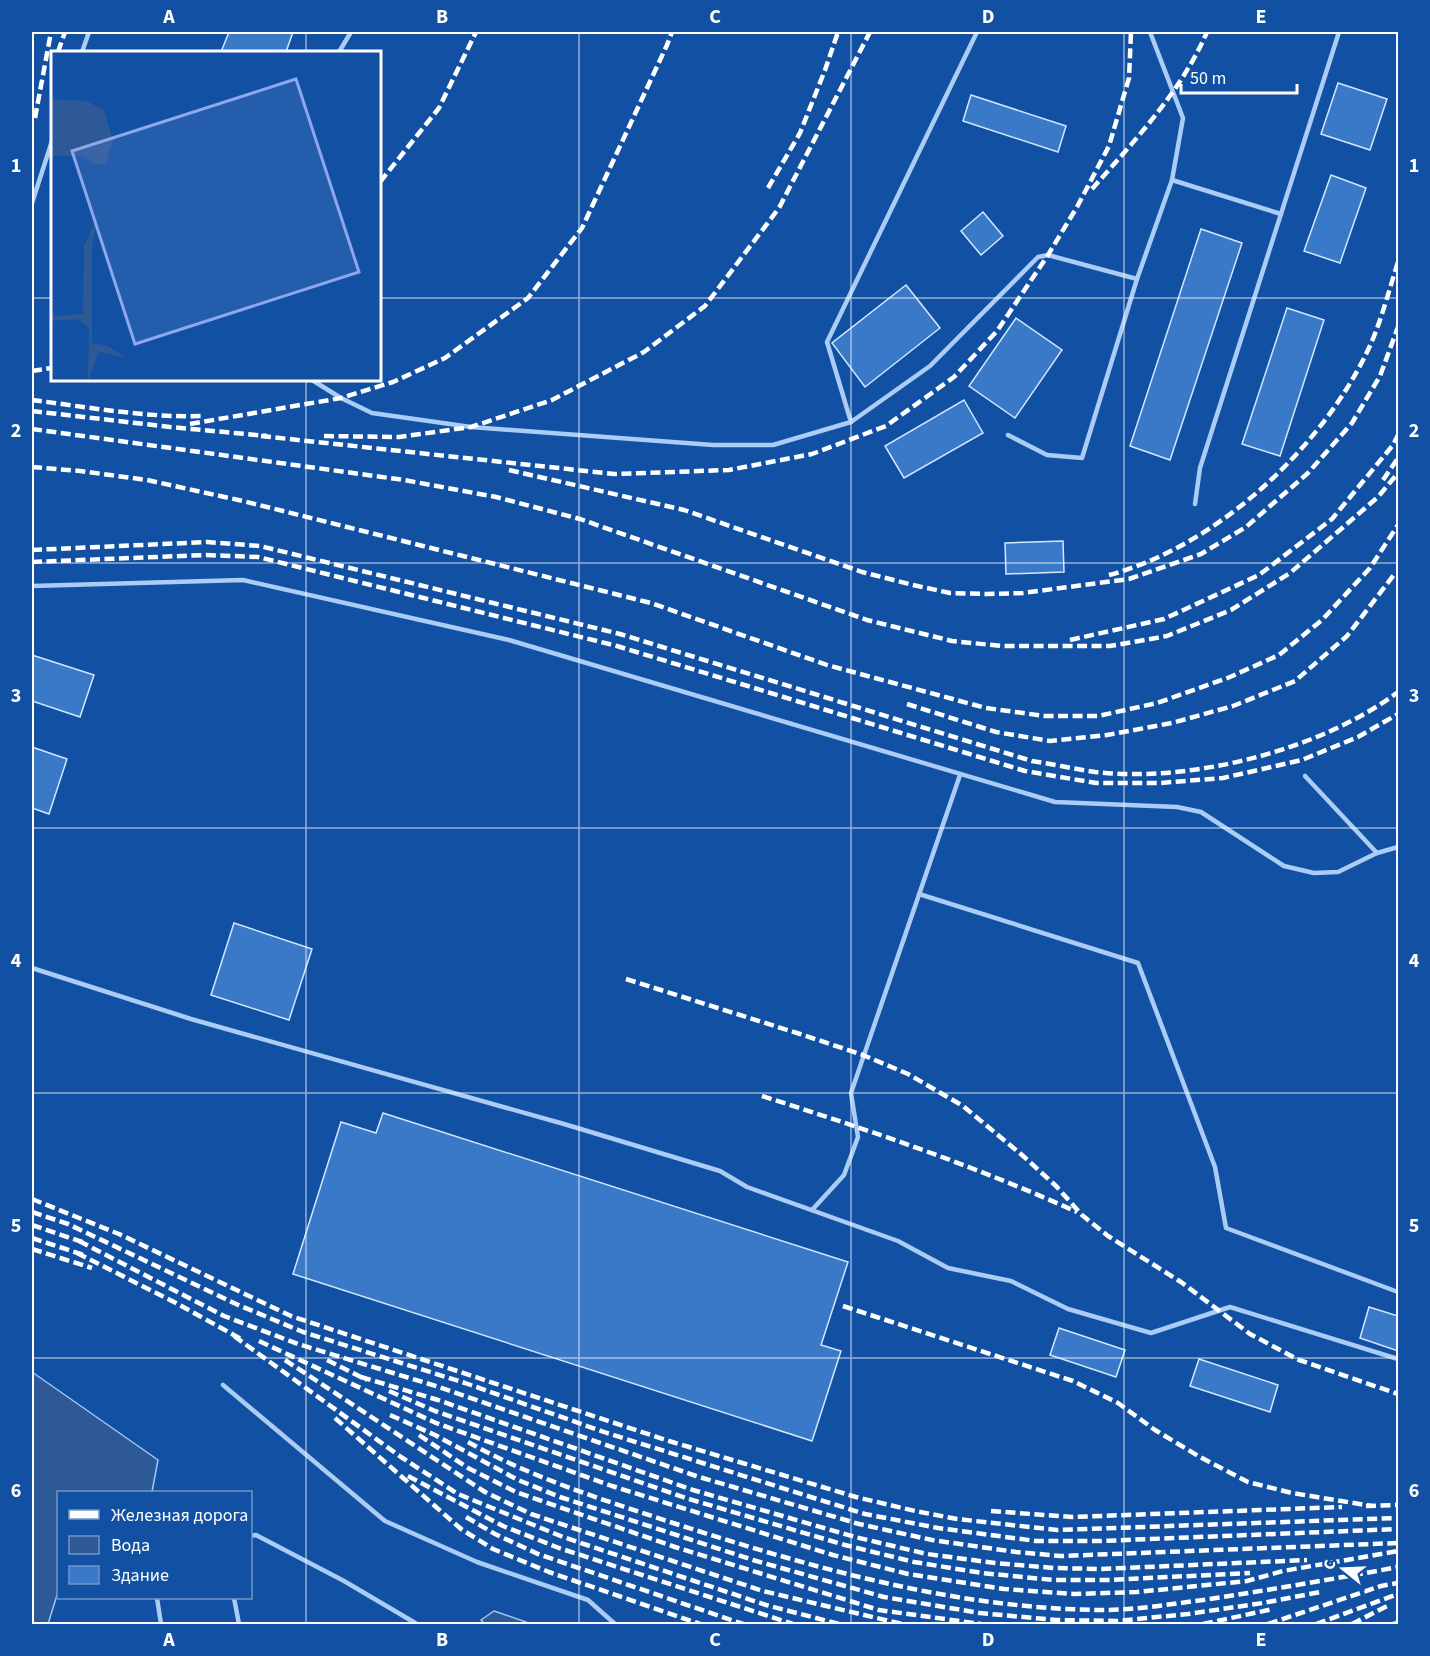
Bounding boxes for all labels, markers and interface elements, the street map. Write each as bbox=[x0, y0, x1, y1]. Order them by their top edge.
text: A bbox=[162, 3, 175, 31]
text: B bbox=[436, 3, 448, 31]
text: C bbox=[709, 3, 721, 31]
text: D bbox=[982, 3, 994, 31]
text: E bbox=[1256, 3, 1266, 31]
inset map bbox=[51, 51, 381, 381]
scale bar bbox=[1181, 57, 1296, 95]
text: 50 m bbox=[1190, 66, 1226, 91]
text: 1 bbox=[11, 152, 21, 180]
text: 1 bbox=[1409, 152, 1419, 180]
text: 2 bbox=[11, 417, 21, 445]
text: 2 bbox=[1409, 417, 1419, 445]
text: 3 bbox=[11, 682, 21, 710]
text: 3 bbox=[1409, 682, 1419, 710]
text: 4 bbox=[11, 947, 22, 975]
text: 4 bbox=[1409, 947, 1420, 975]
text: 5 bbox=[11, 1212, 21, 1240]
text: 5 bbox=[1409, 1212, 1419, 1240]
text: 6 bbox=[11, 1477, 21, 1505]
text: 6 bbox=[1409, 1477, 1419, 1505]
legend bbox=[57, 1491, 252, 1599]
text: Железная дорога bbox=[111, 1503, 248, 1528]
text: Вода bbox=[111, 1533, 150, 1558]
north arrow bbox=[1313, 1539, 1373, 1599]
text: С bbox=[1318, 1557, 1342, 1573]
text: Здание bbox=[111, 1563, 169, 1588]
text: A bbox=[162, 1626, 175, 1654]
text: B bbox=[436, 1626, 448, 1654]
text: C bbox=[709, 1626, 721, 1654]
text: D bbox=[982, 1626, 994, 1654]
text: E bbox=[1256, 1626, 1266, 1654]

